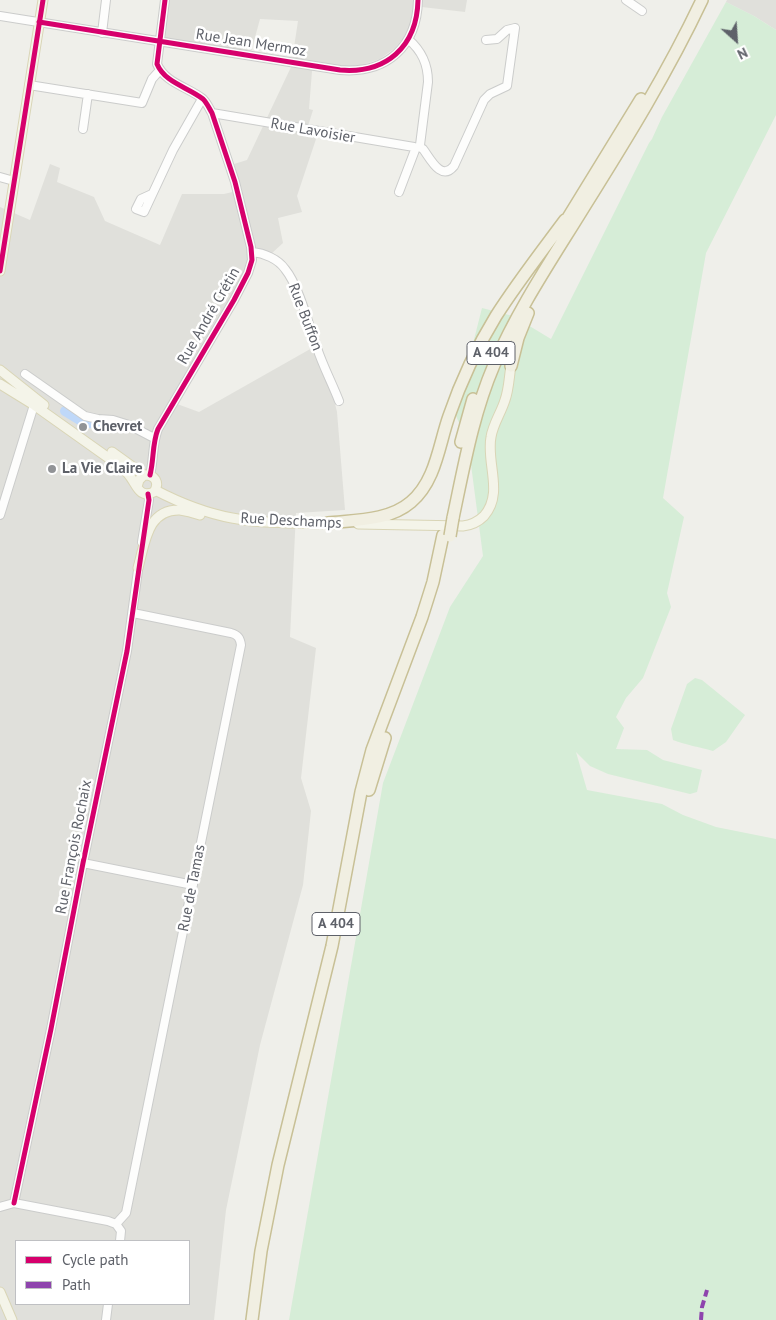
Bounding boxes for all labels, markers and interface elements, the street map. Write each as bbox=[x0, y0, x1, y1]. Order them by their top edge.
north arrow bbox=[711, 15, 761, 65]
street label: Rue Jean Mermoz bbox=[195, 25, 307, 61]
text: N bbox=[735, 43, 751, 64]
street label: Rue Lavoisier bbox=[269, 115, 357, 147]
street label: Rue André Crétin bbox=[174, 264, 244, 368]
street label: Rue Buffon bbox=[284, 281, 326, 353]
road number: A 404 bbox=[467, 342, 515, 364]
place label: Chevret bbox=[93, 418, 142, 436]
marker: Chevret bbox=[77, 421, 89, 433]
place label: La Vie Claire bbox=[62, 460, 143, 478]
marker: La Vie Claire bbox=[46, 463, 58, 475]
street label: Rue Deschamps bbox=[240, 509, 342, 533]
street label: Rue François Rochaix bbox=[52, 778, 96, 916]
street label: Rue de Tamas bbox=[175, 843, 209, 933]
road number: A 404 bbox=[312, 912, 360, 936]
legend bbox=[15, 1240, 190, 1305]
text: Cycle path bbox=[62, 1250, 128, 1269]
text: Path bbox=[62, 1275, 91, 1294]

